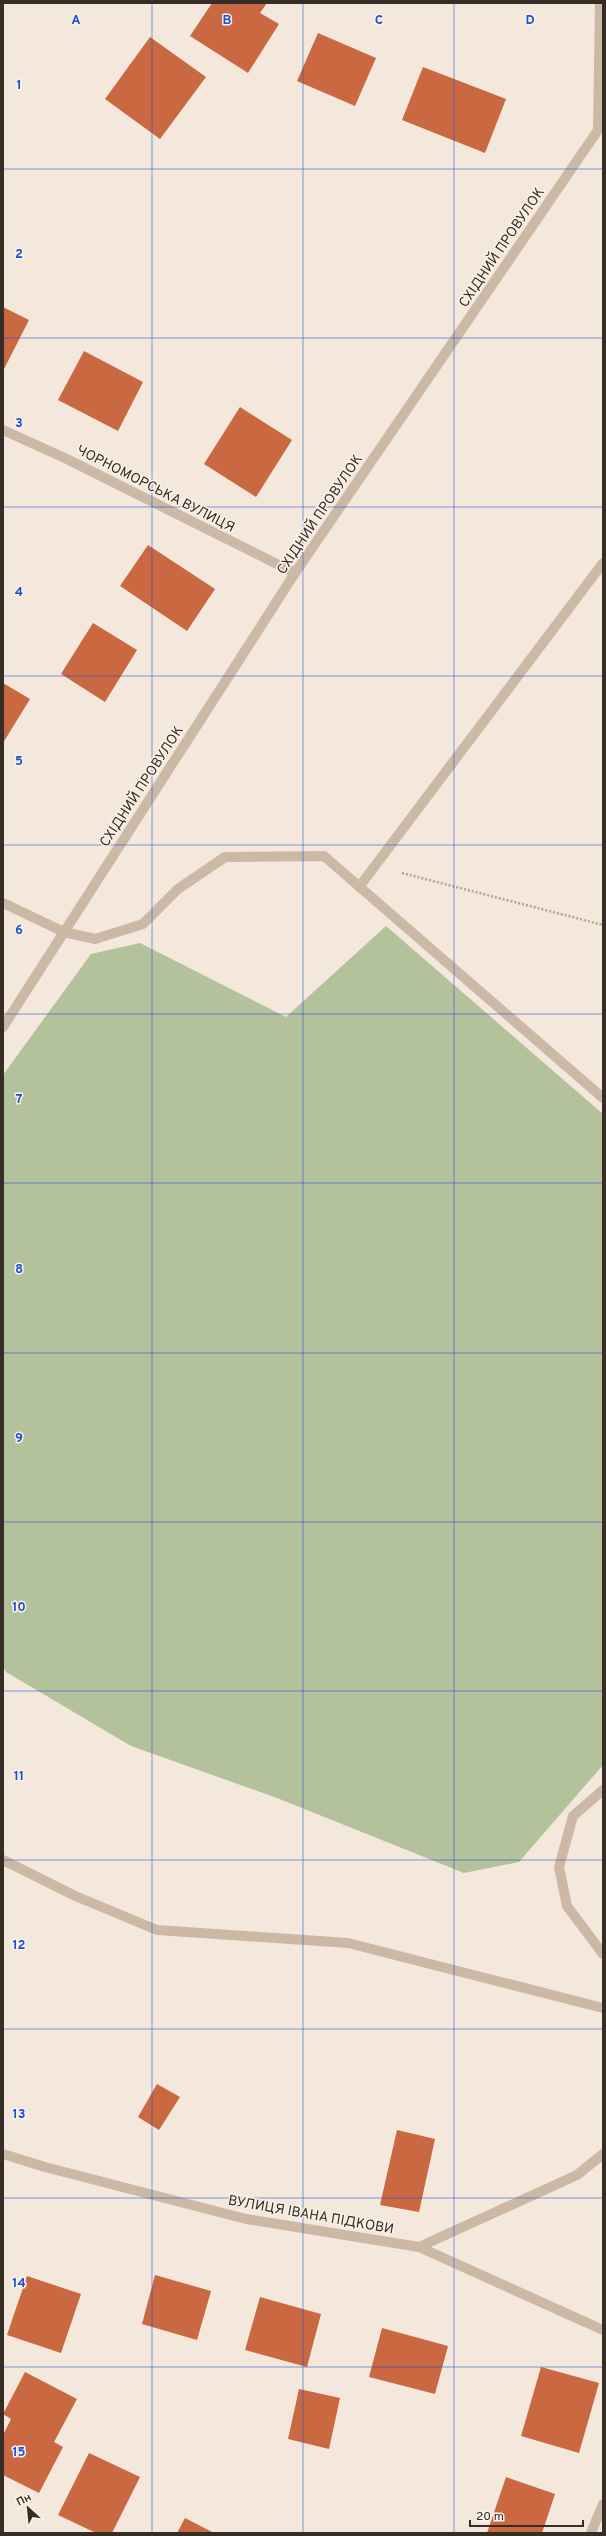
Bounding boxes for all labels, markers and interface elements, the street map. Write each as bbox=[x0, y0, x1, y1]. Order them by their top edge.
text: A bbox=[71, 13, 81, 29]
text: B bbox=[223, 13, 232, 29]
text: C bbox=[375, 13, 383, 29]
text: D bbox=[525, 13, 535, 29]
text: 1 bbox=[16, 78, 22, 94]
street label: СХІДНИЙ ПРОВУЛОК bbox=[455, 184, 549, 311]
text: 2 bbox=[15, 247, 23, 263]
text: 3 bbox=[15, 416, 23, 432]
street label: ЧОРНОМОРСЬКА ВУЛИЦЯ bbox=[73, 442, 237, 537]
street label: СХІДНИЙ ПРОВУЛОК bbox=[273, 451, 367, 578]
text: 4 bbox=[15, 585, 23, 601]
street label: СХІДНИЙ ПРОВУЛОК bbox=[96, 723, 188, 851]
text: 5 bbox=[15, 754, 23, 770]
text: 6 bbox=[15, 923, 23, 939]
text: 7 bbox=[16, 1092, 23, 1108]
text: 8 bbox=[15, 1262, 23, 1278]
text: 9 bbox=[15, 1431, 23, 1447]
text: 10 bbox=[12, 1600, 26, 1616]
text: 11 bbox=[14, 1769, 24, 1785]
text: 12 bbox=[12, 1938, 26, 1954]
text: 13 bbox=[13, 2107, 26, 2123]
street label: ВУЛИЦЯ ІВАНА ПІДКОВИ bbox=[227, 2193, 395, 2238]
text: 14 bbox=[12, 2276, 26, 2292]
text: 15 bbox=[12, 2445, 26, 2461]
north arrow bbox=[8, 2488, 48, 2528]
text: Пн bbox=[14, 2490, 34, 2510]
scale bar bbox=[470, 2502, 583, 2528]
text: 20 m bbox=[476, 2509, 504, 2525]

